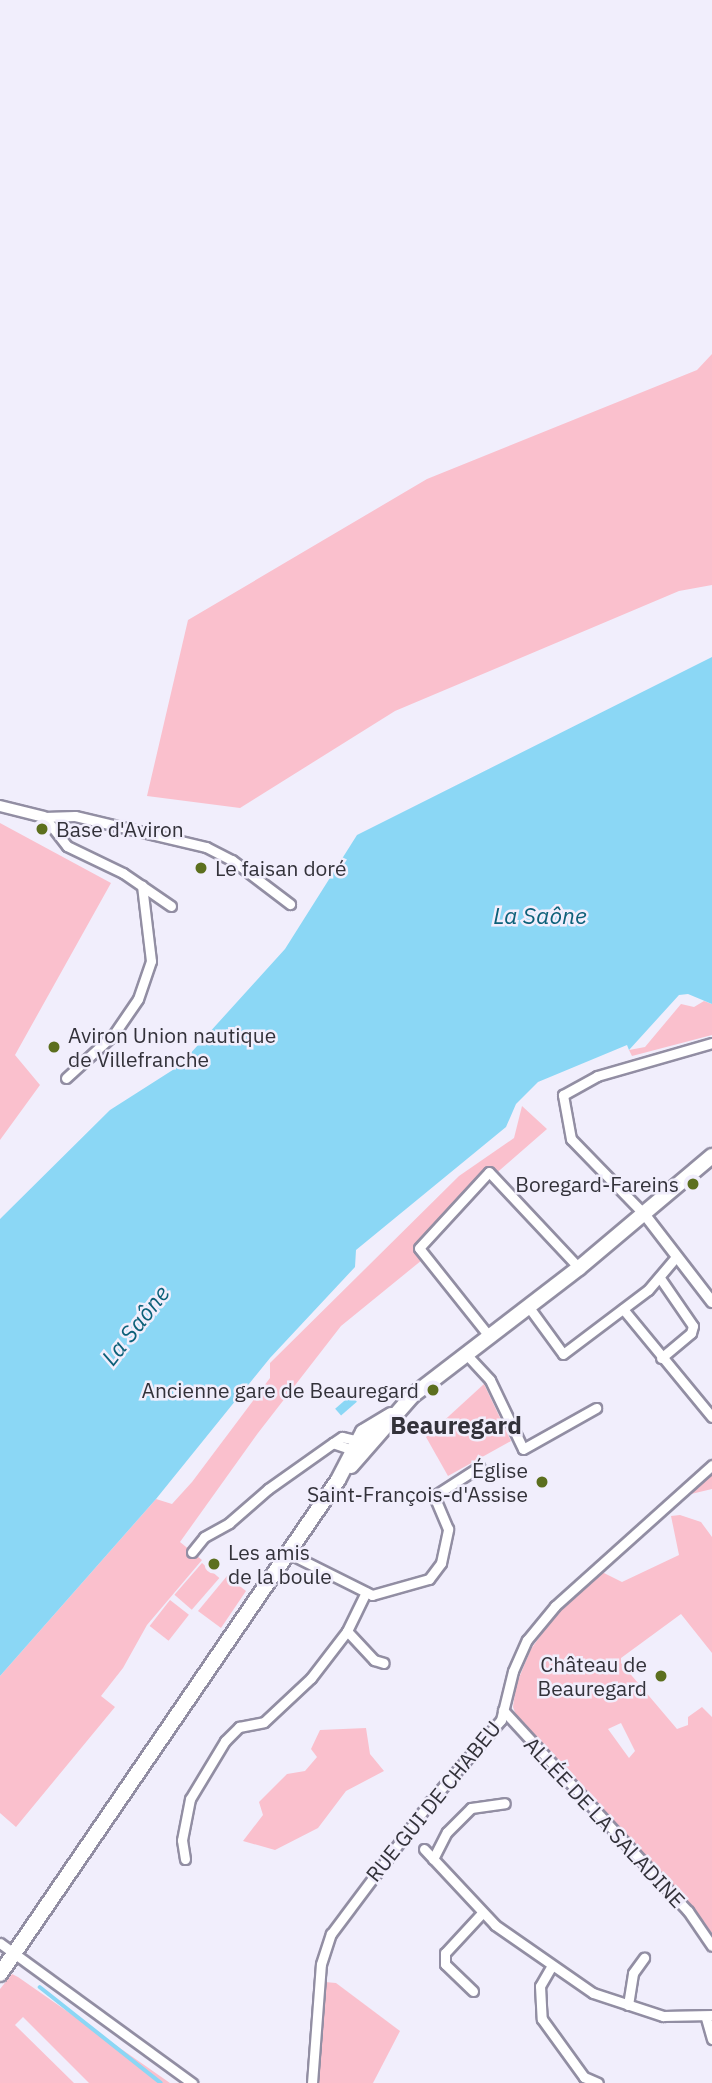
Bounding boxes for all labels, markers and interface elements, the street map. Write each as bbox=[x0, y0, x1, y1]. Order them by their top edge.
place label: Base d'Aviron bbox=[56, 816, 184, 842]
marker: Base d'Aviron bbox=[34, 821, 50, 837]
place label: Le faisan doré bbox=[215, 855, 346, 881]
marker: Le faisan doré bbox=[193, 860, 209, 876]
water label: La Saône bbox=[493, 901, 587, 929]
place label: Aviron Union nautique de Villefranche bbox=[68, 1022, 276, 1072]
marker: Aviron Union nautique de Villefranche bbox=[46, 1039, 62, 1055]
place label: Boregard-Fareins bbox=[515, 1171, 679, 1197]
marker: Boregard-Fareins bbox=[685, 1176, 701, 1192]
water label: La Saône bbox=[95, 1280, 175, 1370]
place label: Ancienne gare de Beauregard bbox=[141, 1377, 419, 1403]
marker: Ancienne gare de Beauregard bbox=[425, 1382, 441, 1398]
district label: Beauregard bbox=[390, 1412, 522, 1440]
place label: Église Saint-François-d'Assise bbox=[307, 1457, 528, 1507]
marker: Église Saint-François-d'Assise bbox=[534, 1474, 550, 1490]
place label: Les amis de la boule bbox=[228, 1539, 332, 1589]
marker: Les amis de la boule bbox=[206, 1556, 222, 1572]
place label: Château de Beauregard bbox=[537, 1651, 647, 1701]
marker: Château de Beauregard bbox=[653, 1668, 669, 1684]
street label: RUE GUI DE CHABEU bbox=[360, 1715, 506, 1887]
street label: ALLÉE DE LA SALADINE bbox=[519, 1731, 691, 1913]

